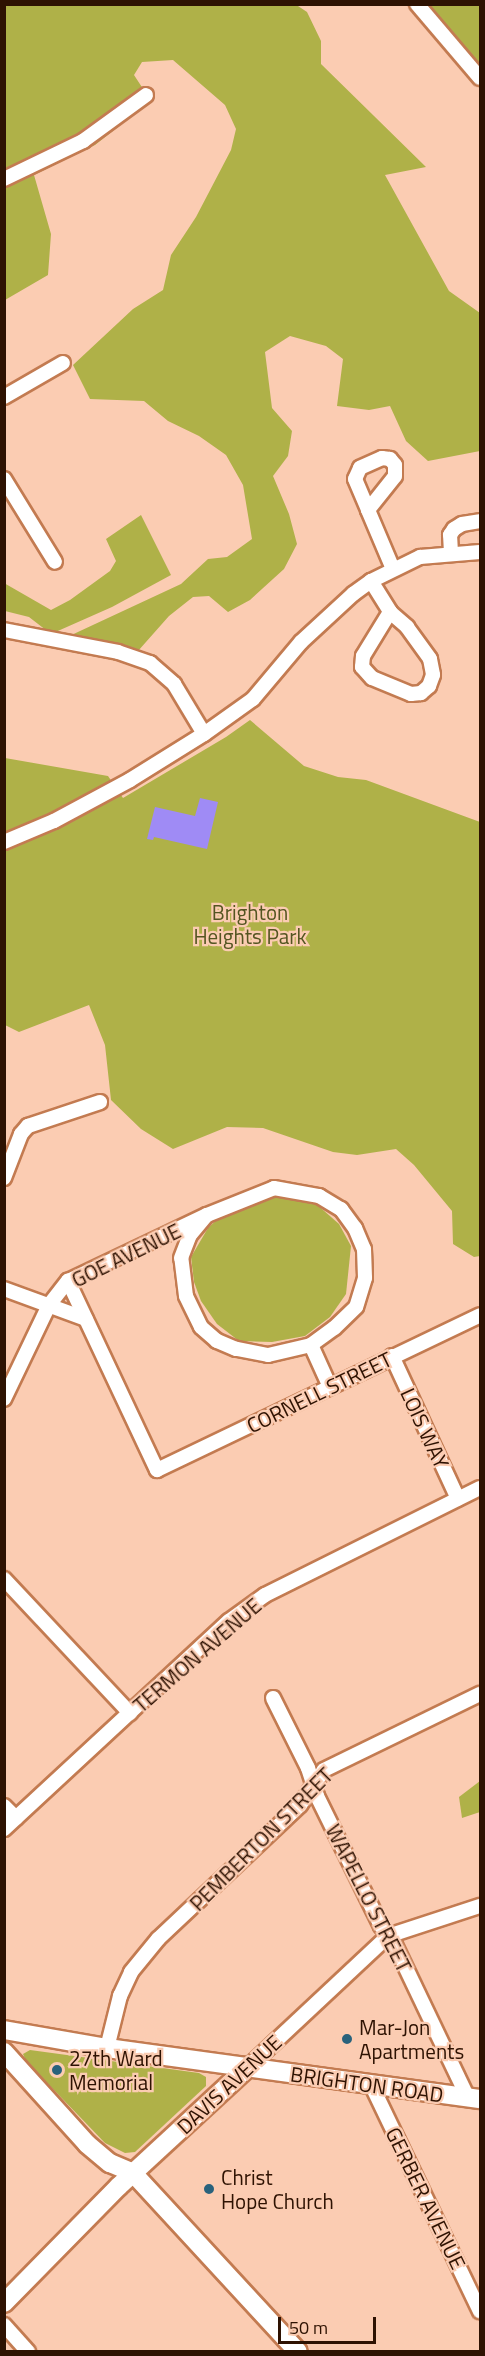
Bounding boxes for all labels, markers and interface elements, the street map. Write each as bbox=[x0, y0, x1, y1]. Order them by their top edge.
park label: Brighton Heights Park bbox=[193, 899, 307, 949]
street label: GOE AVENUE bbox=[67, 1218, 185, 1292]
street label: CORNELL STREET bbox=[242, 1346, 396, 1438]
street label: LOIS WAY bbox=[395, 1384, 455, 1472]
street label: TERMON AVENUE bbox=[128, 1593, 266, 1717]
street label: PEMBERTON STREET bbox=[184, 1762, 338, 1916]
street label: WAPELLO STREET bbox=[321, 1820, 417, 1976]
place label: Mar-Jon Apartments bbox=[359, 2014, 464, 2064]
street label: DAVIS AVENUE bbox=[172, 2029, 286, 2139]
marker: Mar-Jon Apartments bbox=[340, 2032, 354, 2046]
place label: 27th Ward Memorial bbox=[69, 2045, 163, 2095]
street label: BRIGHTON ROAD bbox=[289, 2061, 445, 2107]
marker: 27th Ward Memorial bbox=[50, 2063, 64, 2077]
street label: GERBER AVENUE bbox=[381, 2123, 471, 2273]
place label: Christ Hope Church bbox=[221, 2164, 334, 2214]
marker: Christ Hope Church bbox=[202, 2182, 216, 2196]
scale bar bbox=[281, 2305, 378, 2343]
text: 50 m bbox=[289, 2314, 328, 2341]

